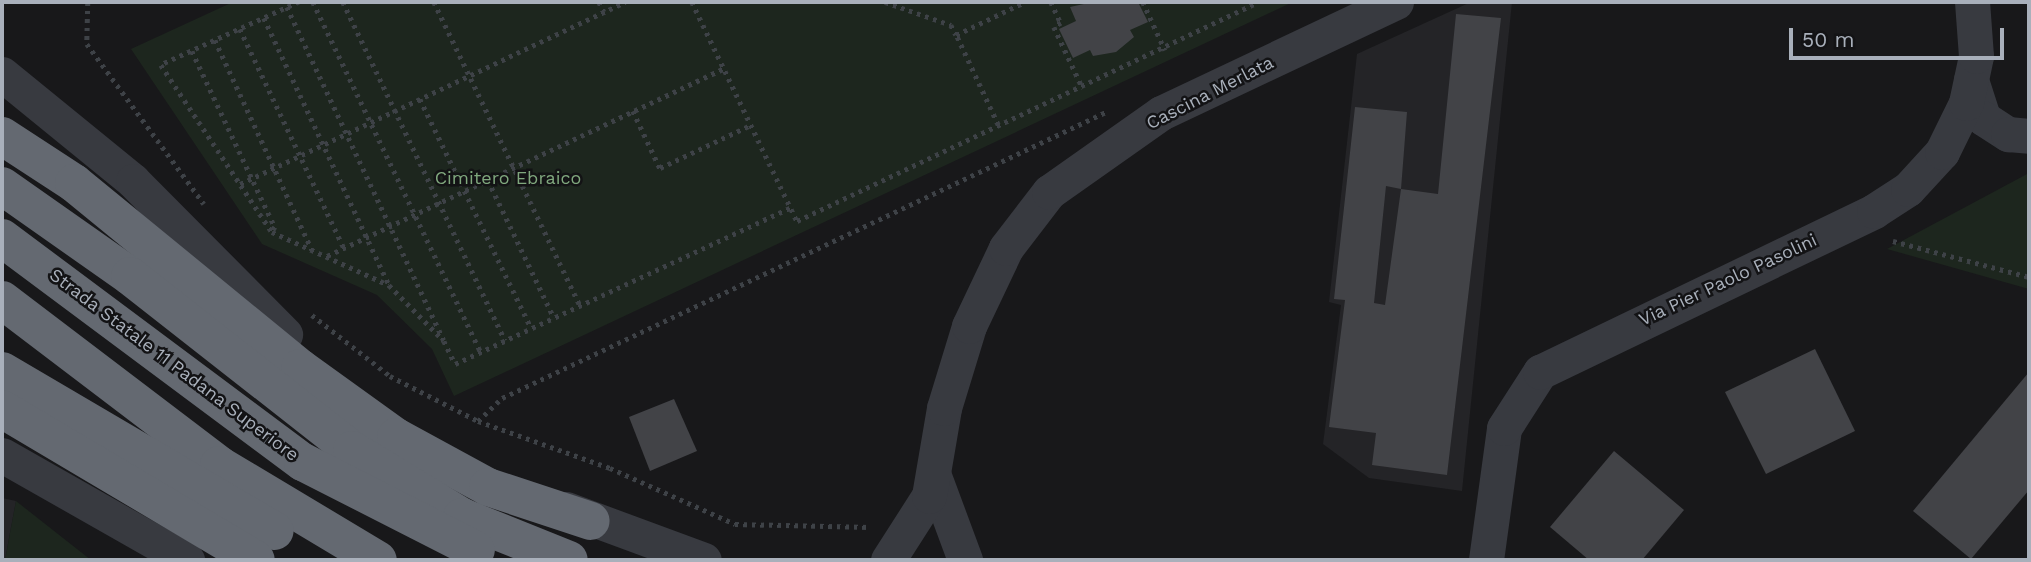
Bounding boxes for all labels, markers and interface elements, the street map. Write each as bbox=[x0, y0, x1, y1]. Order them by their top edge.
scale bar bbox=[1793, 14, 2008, 58]
text: 50 m bbox=[1802, 27, 1854, 52]
street label: Cascina Merlata bbox=[1143, 52, 1277, 134]
park label: Cimitero Ebraico bbox=[435, 167, 581, 189]
street label: Via Pier Paolo Pasolini bbox=[1635, 229, 1821, 331]
street label: Strada Statale 11 Padana Superiore bbox=[45, 264, 303, 466]

